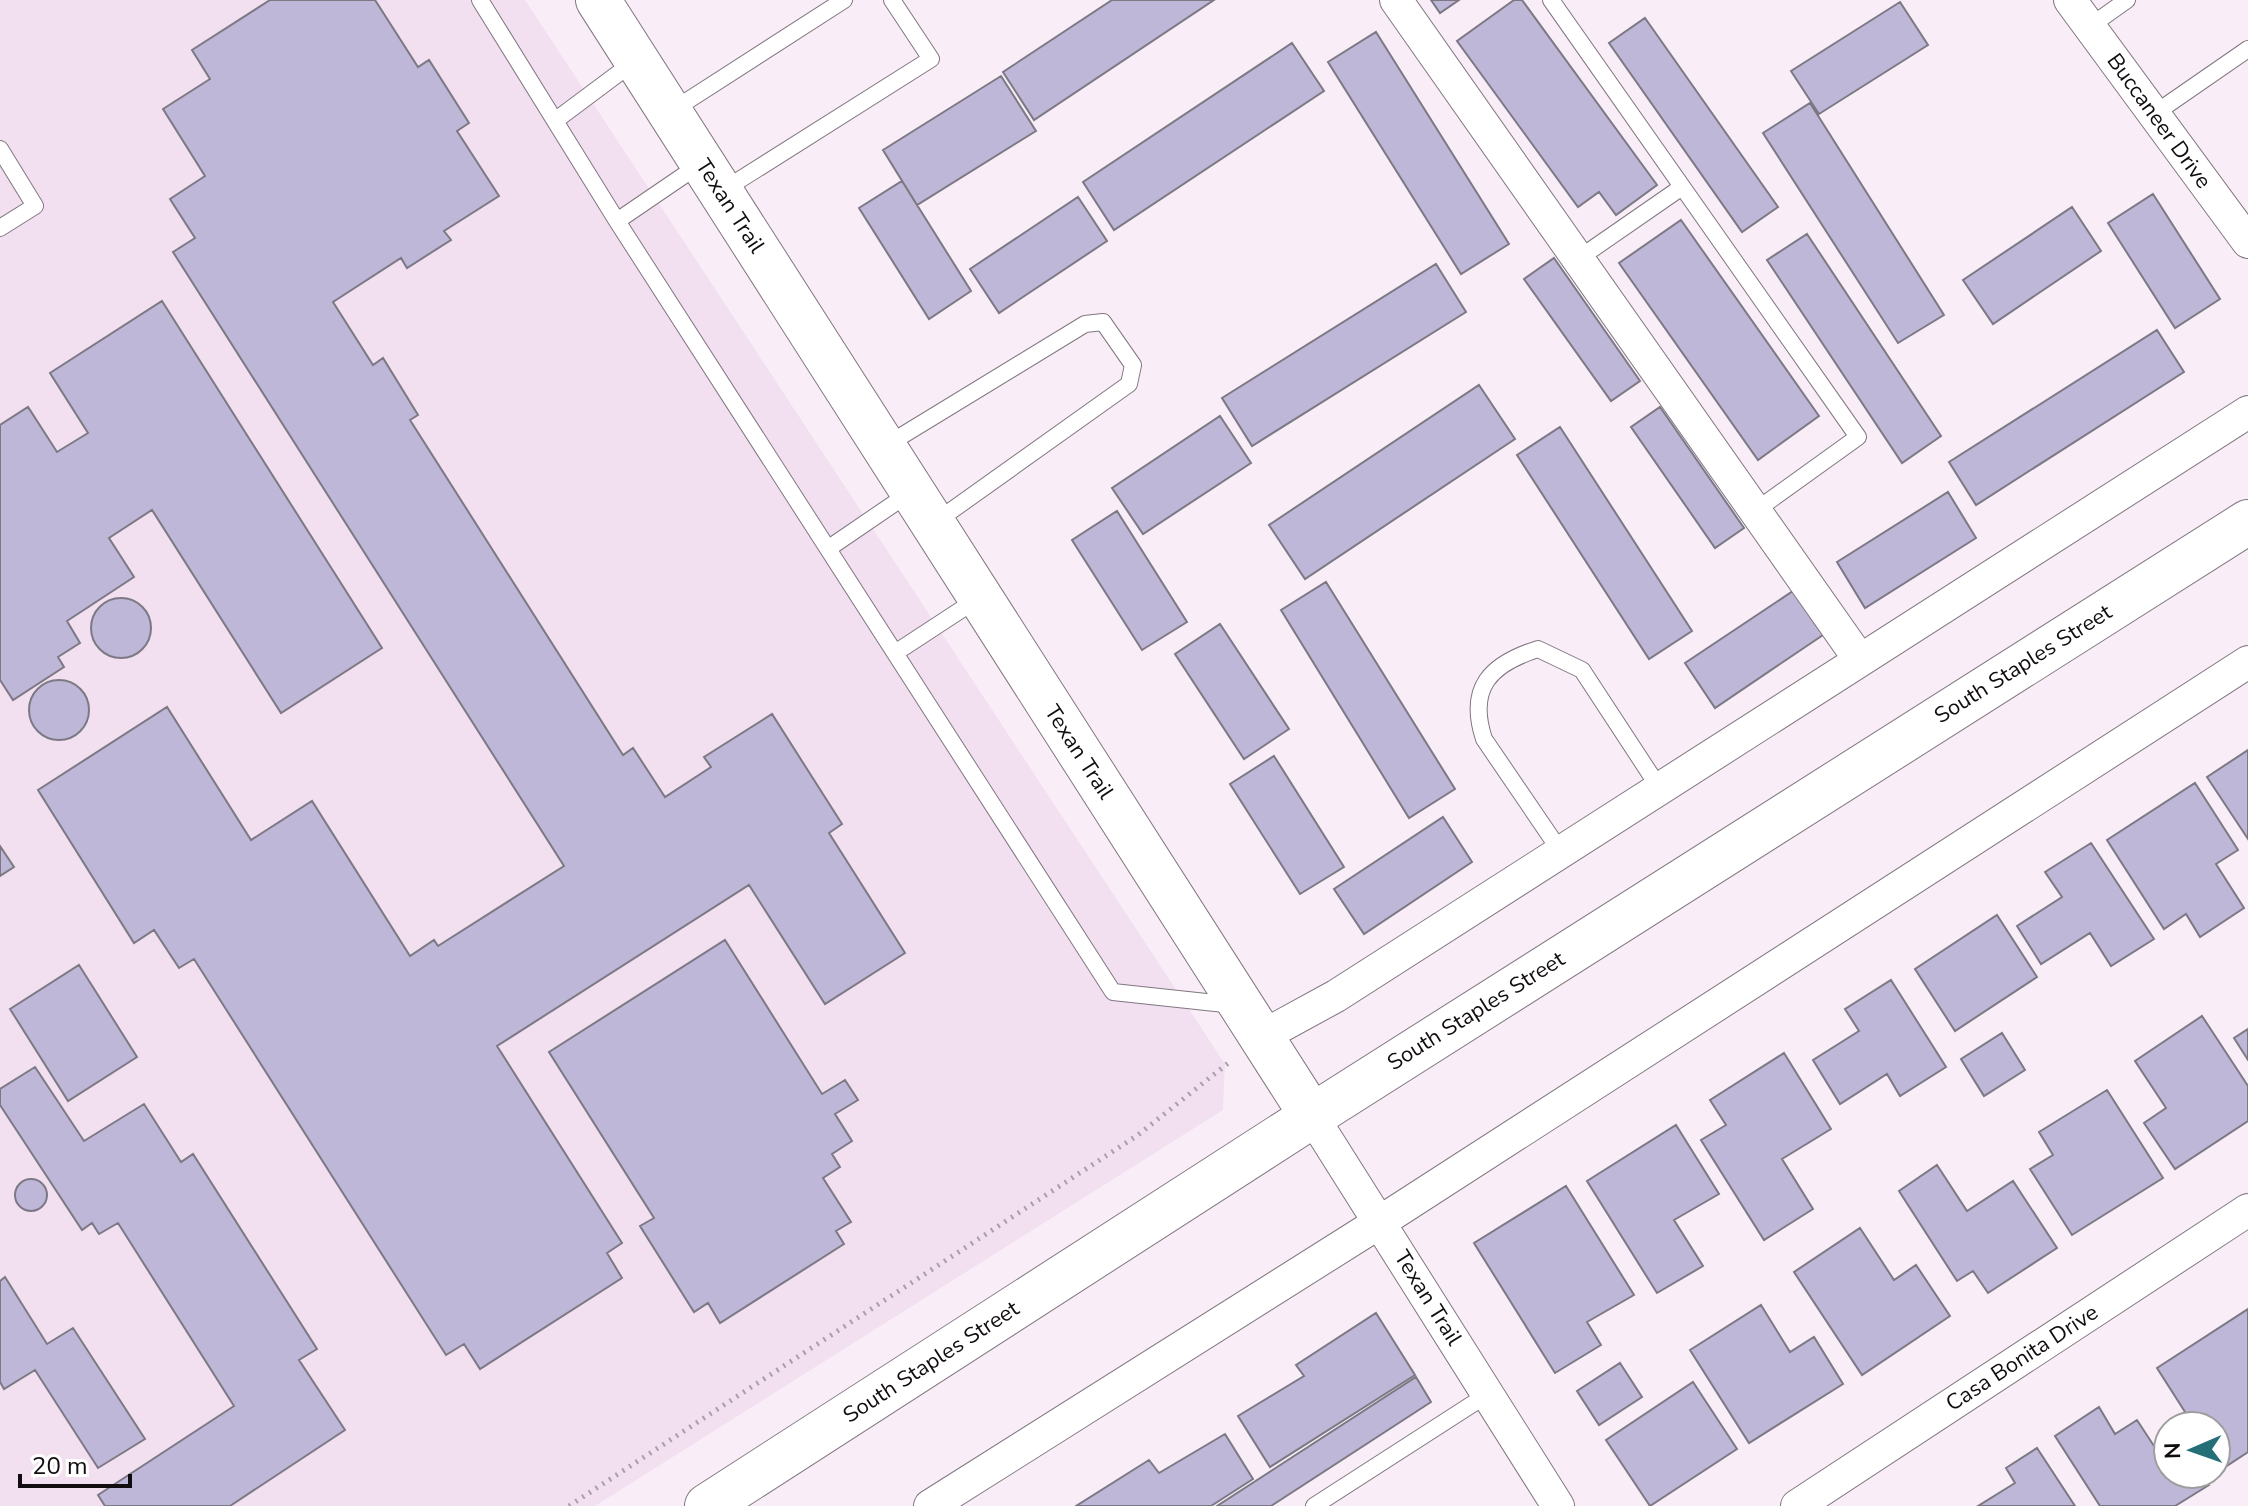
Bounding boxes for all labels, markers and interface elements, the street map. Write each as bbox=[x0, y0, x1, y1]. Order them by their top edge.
street label: Buccaneer Drive bbox=[2100, 47, 2218, 195]
street label: Texan Trail bbox=[688, 153, 772, 259]
street label: South Staples Street bbox=[1929, 597, 2118, 731]
street label: Texan Trail bbox=[1037, 699, 1121, 805]
street label: South Staples Street bbox=[1382, 944, 1571, 1078]
street label: Texan Trail bbox=[1387, 1245, 1469, 1352]
street label: South Staples Street bbox=[837, 1294, 1025, 1430]
street label: Casa Bonita Drive bbox=[1940, 1298, 2104, 1418]
north arrow bbox=[2152, 1410, 2232, 1490]
scale bar bbox=[20, 1438, 130, 1488]
text: N bbox=[2158, 1442, 2188, 1459]
text: 20 m bbox=[32, 1450, 88, 1482]

